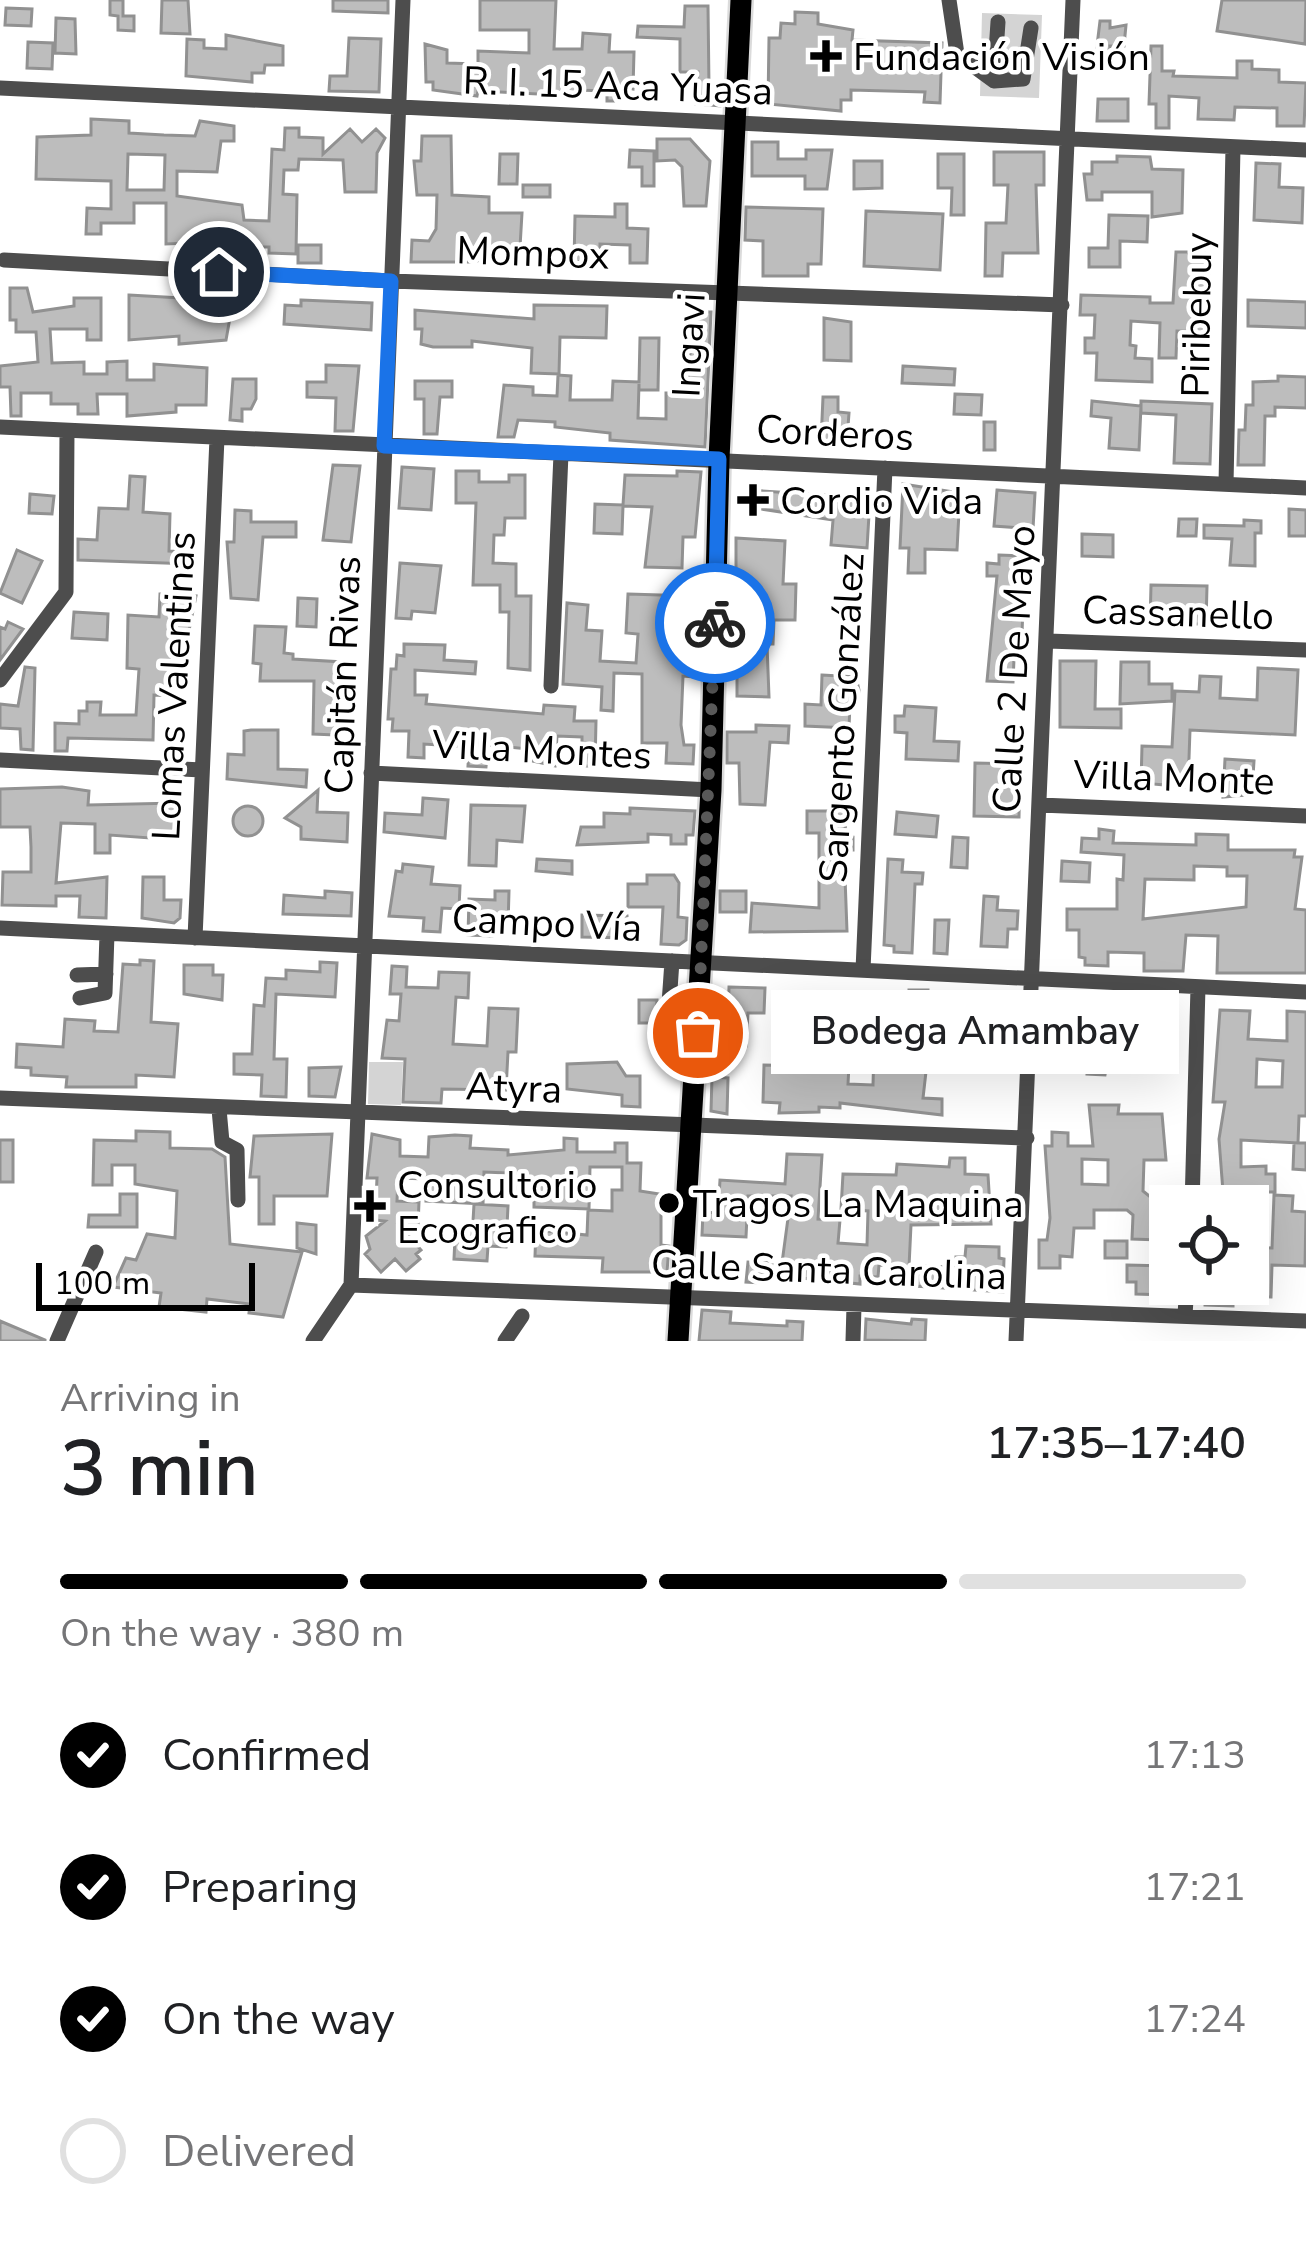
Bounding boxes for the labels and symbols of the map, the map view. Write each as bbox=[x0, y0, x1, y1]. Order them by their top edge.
place label: Fundación Visión bbox=[853, 31, 1150, 84]
marker: Fundación Visión bbox=[810, 40, 842, 72]
street label: R. I. 15 Aca Yuasa bbox=[462, 55, 774, 118]
pin bbox=[168, 221, 270, 323]
street label: Mompox bbox=[456, 224, 610, 283]
street label: Piribebuy bbox=[1170, 232, 1225, 398]
street label: Ingavi bbox=[660, 291, 719, 399]
street label: Corderos bbox=[755, 403, 915, 464]
place label: Cordio Vida bbox=[780, 475, 983, 528]
marker: Cordio Vida bbox=[737, 484, 769, 516]
street label: Calle 2 De Mayo bbox=[980, 524, 1049, 814]
street label: Lomas Valentinas bbox=[140, 530, 209, 842]
street label: Sargento González bbox=[807, 552, 878, 884]
street label: Capitán Rivas bbox=[313, 555, 374, 795]
courier bbox=[655, 563, 775, 683]
street label: Cassanello bbox=[1081, 584, 1275, 643]
street label: Villa Montes bbox=[430, 718, 653, 783]
street label: Villa Monte bbox=[1072, 748, 1275, 808]
street label: Campo Vía bbox=[450, 892, 644, 955]
pin bbox=[647, 982, 749, 1084]
callout: Bodega Amambay bbox=[770, 991, 1178, 1075]
street label: Atyra bbox=[465, 1060, 563, 1117]
place label: Consultorio Ecografico bbox=[397, 1159, 597, 1257]
place label: Tragos La Maquina bbox=[693, 1178, 1024, 1231]
marker: Consultorio Ecografico bbox=[354, 1190, 386, 1222]
marker: Tragos La Maquina bbox=[656, 1190, 682, 1216]
street label: Calle Santa Carolina bbox=[650, 1238, 1008, 1303]
scale bar bbox=[36, 1257, 255, 1310]

